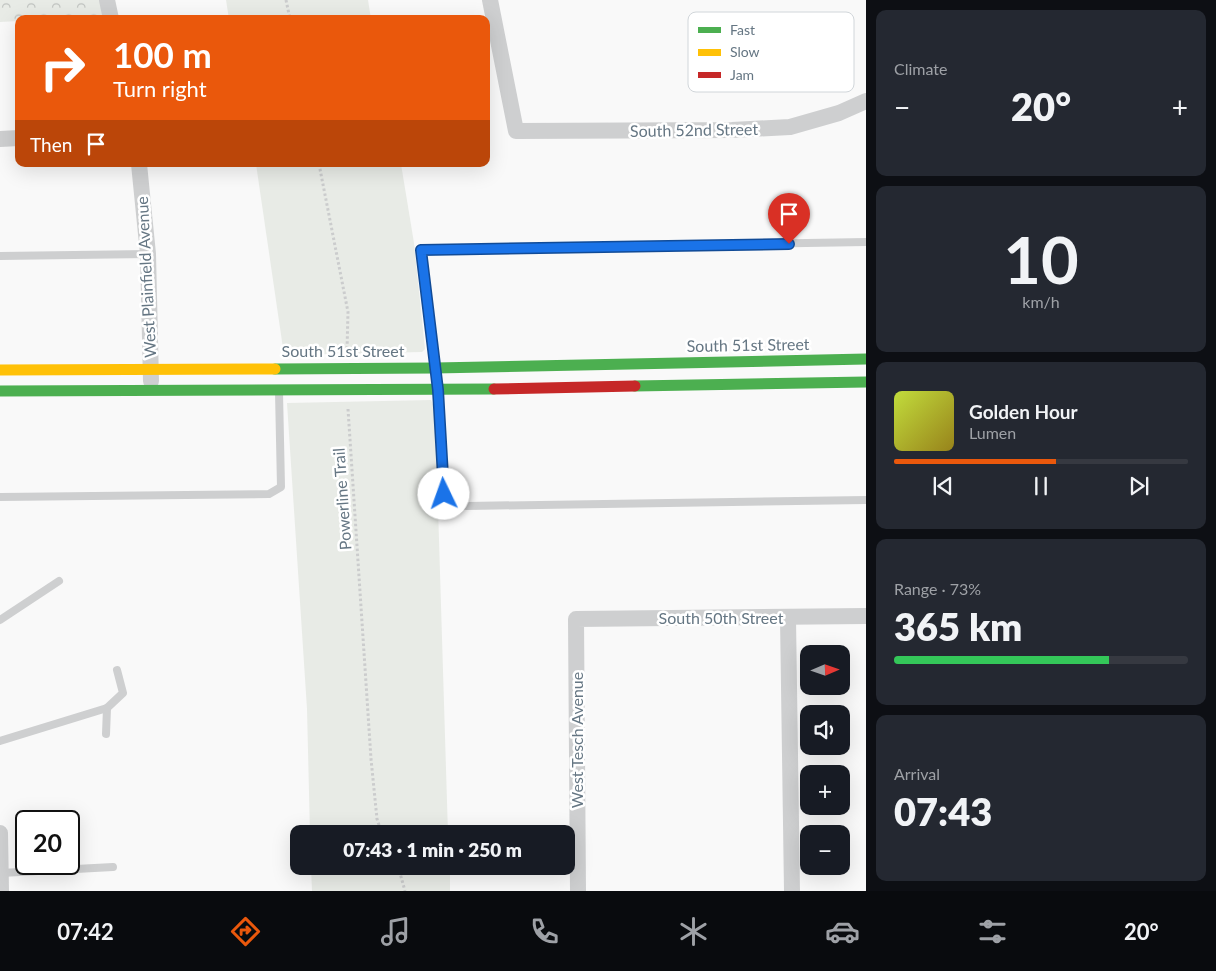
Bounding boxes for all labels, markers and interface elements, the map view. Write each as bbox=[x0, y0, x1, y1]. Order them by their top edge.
legend bbox=[688, 12, 854, 92]
text: Fast bbox=[730, 21, 755, 38]
text: 100 m bbox=[113, 33, 212, 75]
icon: right bbox=[30, 35, 95, 100]
text: Slow bbox=[730, 43, 760, 60]
text: Climate bbox=[894, 59, 947, 78]
text: Jam bbox=[730, 66, 754, 83]
text: Turn right bbox=[113, 75, 207, 102]
text: 20° bbox=[1011, 83, 1071, 129]
text: − bbox=[894, 90, 910, 124]
text: + bbox=[1172, 90, 1188, 124]
street label: South 52nd Street bbox=[630, 119, 758, 140]
icon: arrive bbox=[82, 130, 110, 158]
text: Then bbox=[30, 133, 72, 156]
pin bbox=[768, 193, 810, 244]
street label: West Plainfield Avenue bbox=[132, 196, 159, 358]
icon: arrive bbox=[775, 200, 803, 228]
text: 10 bbox=[1003, 220, 1079, 298]
text: km/h bbox=[1022, 292, 1060, 311]
street label: South 51st Street bbox=[686, 334, 810, 355]
street label: South 51st Street bbox=[282, 341, 405, 360]
text: Golden Hour bbox=[969, 400, 1078, 423]
text: Lumen bbox=[969, 423, 1016, 442]
street label: Powerline Trail bbox=[328, 447, 355, 551]
position arrow bbox=[417, 467, 469, 519]
icon: previous bbox=[929, 472, 957, 500]
icon: pause bbox=[1027, 472, 1055, 500]
icon: next bbox=[1125, 472, 1153, 500]
text: Range · 73% bbox=[894, 579, 981, 598]
text: 365 km bbox=[894, 603, 1022, 649]
street label: South 50th Street bbox=[659, 608, 784, 627]
north arrow bbox=[800, 645, 850, 695]
map controls bbox=[800, 645, 850, 875]
street label: West Tesch Avenue bbox=[567, 672, 586, 808]
button: sound bbox=[800, 705, 850, 755]
text: Arrival bbox=[894, 764, 940, 783]
button: + bbox=[800, 765, 850, 815]
text: 07:43 bbox=[894, 788, 992, 834]
speed limit sign: 20 bbox=[15, 810, 80, 875]
button: − bbox=[800, 825, 850, 875]
text: 07:43 · 1 min · 250 m bbox=[343, 838, 522, 861]
icon: directions bbox=[228, 914, 263, 949]
icon: music bbox=[378, 914, 413, 949]
icon: phone bbox=[527, 914, 562, 949]
icon: climate bbox=[676, 914, 711, 949]
icon: car bbox=[825, 914, 860, 949]
icon: filters bbox=[975, 914, 1010, 949]
text: 07:42 bbox=[57, 918, 114, 945]
text: 20° bbox=[1124, 918, 1159, 945]

